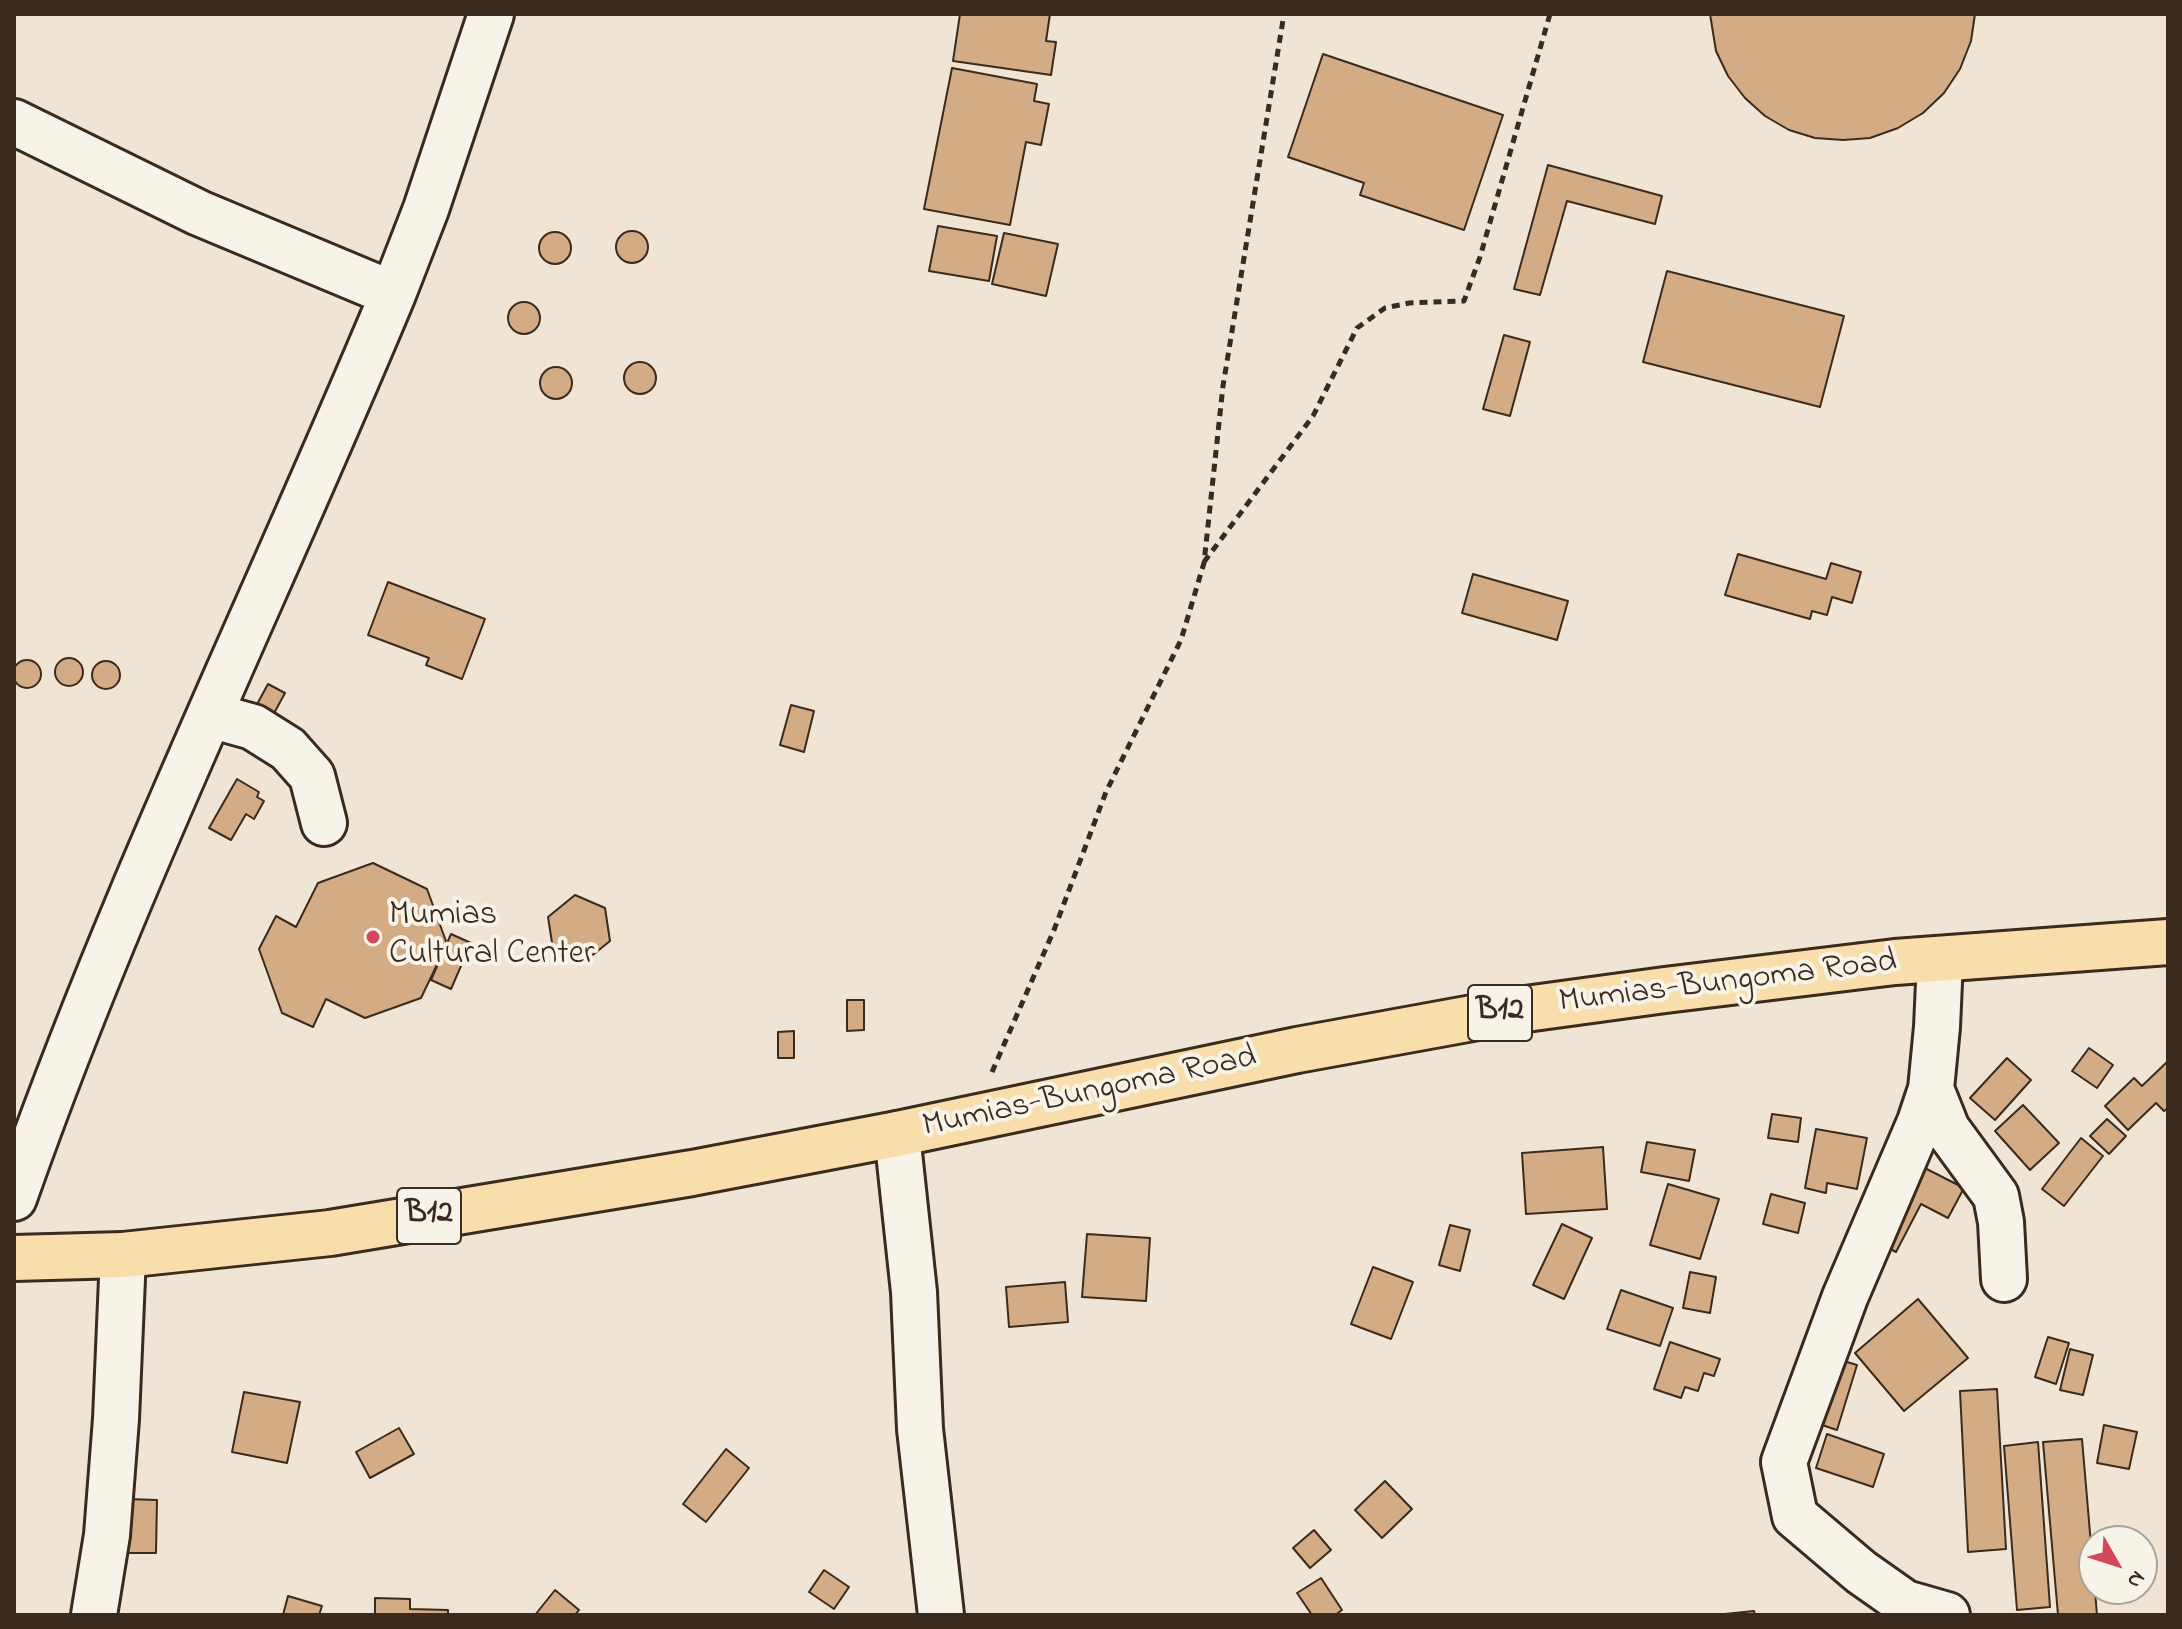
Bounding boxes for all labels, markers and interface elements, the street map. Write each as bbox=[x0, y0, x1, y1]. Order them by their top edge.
place label: Mumias Cultural Center bbox=[389, 897, 594, 976]
marker: Mumias Cultural Center bbox=[364, 928, 382, 946]
street label: Mumias-Bungoma Road bbox=[1557, 943, 1899, 1025]
road number: B12 bbox=[1468, 985, 1532, 1041]
street label: Mumias-Bungoma Road bbox=[919, 1039, 1261, 1149]
road number: B12 bbox=[397, 1188, 461, 1244]
north arrow bbox=[2078, 1525, 2158, 1605]
text: N bbox=[2118, 1563, 2152, 1595]

